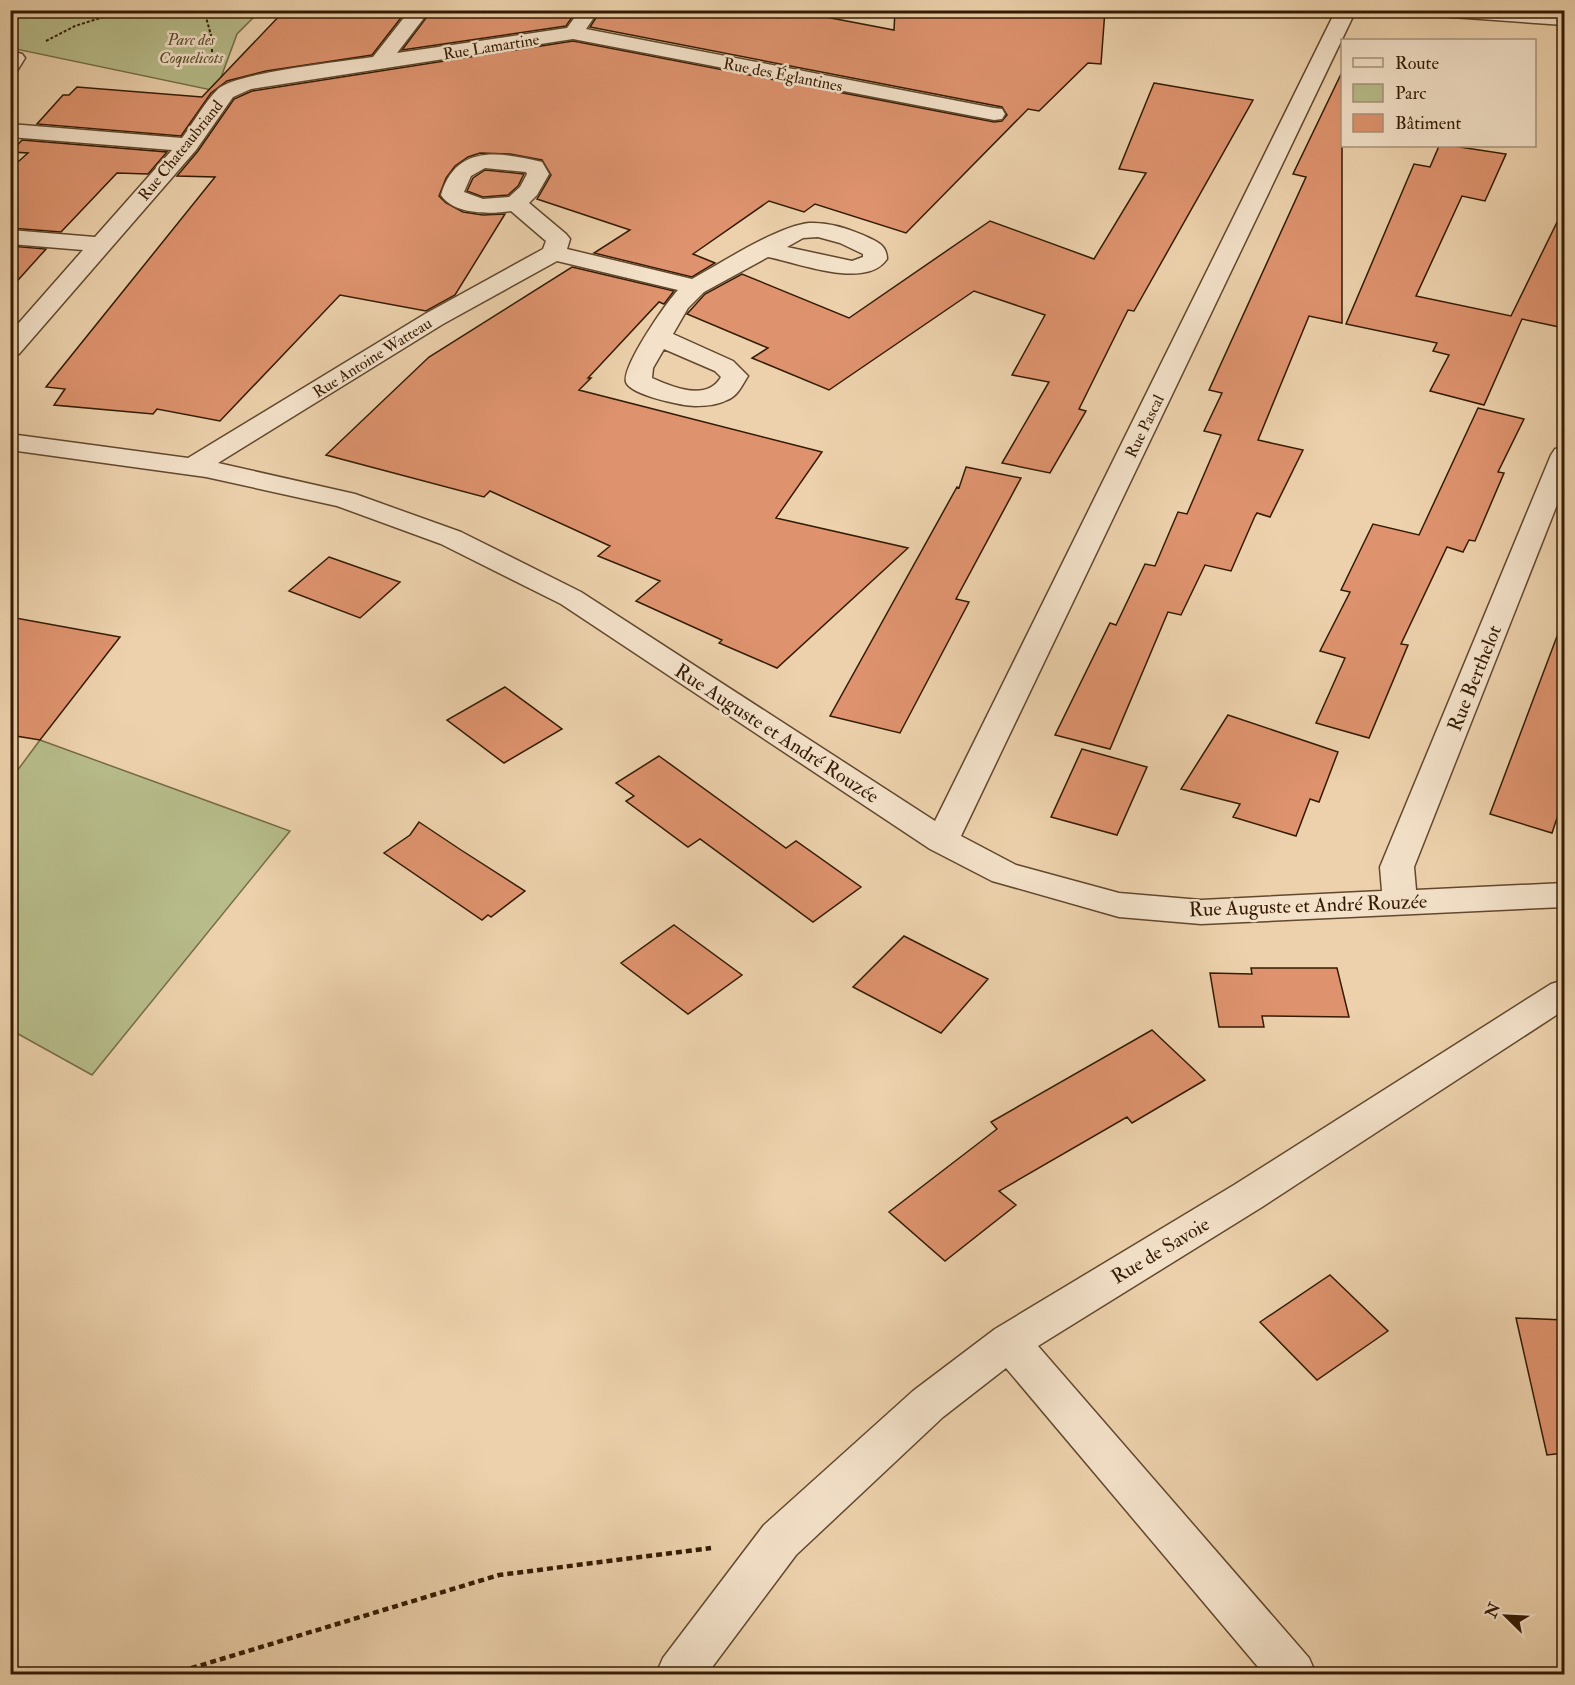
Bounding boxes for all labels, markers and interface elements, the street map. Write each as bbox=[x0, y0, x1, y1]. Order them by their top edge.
street label: Rue Lamartine bbox=[442, 29, 541, 64]
park label: Parc des Coquelicots bbox=[159, 30, 224, 68]
legend bbox=[1341, 39, 1536, 147]
text: Route bbox=[1395, 52, 1439, 75]
street label: Rue des Églantines bbox=[721, 53, 844, 96]
text: Parc bbox=[1395, 82, 1426, 105]
street label: Rue Chateaubriand bbox=[134, 96, 228, 205]
text: Bâtiment bbox=[1395, 112, 1461, 135]
street label: Rue Antoine Watteau bbox=[309, 313, 436, 403]
street label: Rue Pascal bbox=[1121, 392, 1169, 461]
street label: Rue Berthelot bbox=[1442, 621, 1507, 735]
street label: Rue Auguste et André Rouzée bbox=[670, 658, 884, 809]
street label: Rue Auguste et André Rouzée bbox=[1188, 889, 1428, 922]
street label: Rue de Savoie bbox=[1107, 1211, 1214, 1289]
north arrow bbox=[1476, 1586, 1536, 1646]
text: N bbox=[1481, 1599, 1506, 1622]

